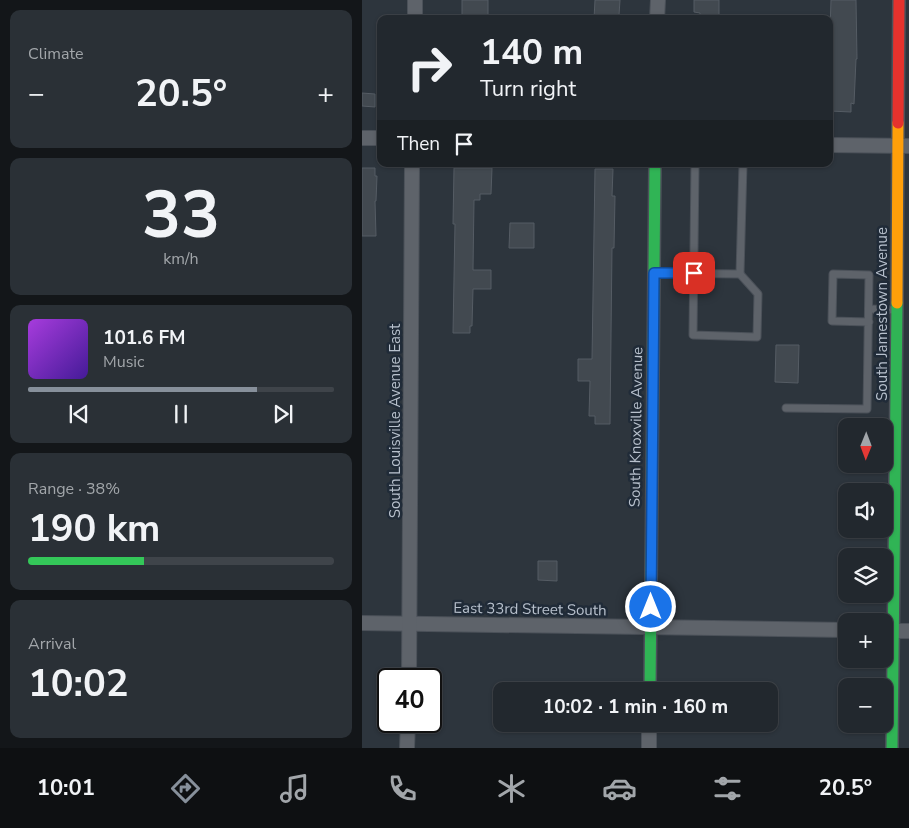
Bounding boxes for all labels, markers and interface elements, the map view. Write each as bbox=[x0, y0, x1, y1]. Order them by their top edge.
text: 140 m bbox=[480, 29, 583, 76]
icon: right bbox=[397, 35, 462, 100]
text: Climate bbox=[28, 43, 83, 65]
text: 20.5° bbox=[135, 68, 227, 119]
text: Turn right bbox=[480, 74, 576, 104]
text: − bbox=[28, 75, 45, 113]
text: + bbox=[317, 75, 334, 113]
icon: arrive bbox=[450, 130, 478, 158]
text: Then bbox=[397, 131, 440, 157]
text: 33 bbox=[142, 171, 220, 260]
street label: South Jamestown Avenue bbox=[872, 227, 892, 401]
text: km/h bbox=[163, 248, 199, 270]
pin bbox=[673, 252, 715, 294]
icon: arrive bbox=[680, 259, 708, 287]
street label: South Louisville Avenue East bbox=[385, 323, 405, 518]
text: 101.6 FM bbox=[103, 325, 186, 351]
street label: South Knoxville Avenue bbox=[625, 347, 647, 507]
text: Music bbox=[103, 351, 144, 373]
icon: previous bbox=[65, 400, 93, 428]
icon: pause bbox=[167, 400, 195, 428]
icon: next bbox=[269, 400, 297, 428]
north arrow bbox=[838, 418, 893, 472]
map controls bbox=[838, 418, 893, 733]
text: Range · 38% bbox=[28, 478, 120, 500]
button: sound bbox=[838, 483, 893, 538]
text: 190 km bbox=[28, 503, 160, 554]
button: layers bbox=[838, 548, 893, 603]
position arrow bbox=[624, 580, 676, 632]
street label: East 33rd Street South bbox=[453, 598, 607, 620]
button: + bbox=[838, 613, 893, 668]
text: Arrival bbox=[28, 633, 76, 655]
text: 10:02 bbox=[28, 658, 129, 709]
speed limit sign: 40 bbox=[377, 668, 442, 733]
button: − bbox=[838, 678, 893, 733]
text: 10:02 · 1 min · 160 m bbox=[543, 694, 728, 720]
icon: directions bbox=[168, 771, 203, 806]
icon: music bbox=[277, 771, 312, 806]
icon: phone bbox=[385, 771, 420, 806]
icon: climate bbox=[494, 771, 529, 806]
icon: car bbox=[602, 771, 637, 806]
icon: filters bbox=[710, 771, 745, 806]
text: 10:01 bbox=[37, 773, 95, 803]
text: 20.5° bbox=[819, 773, 872, 803]

